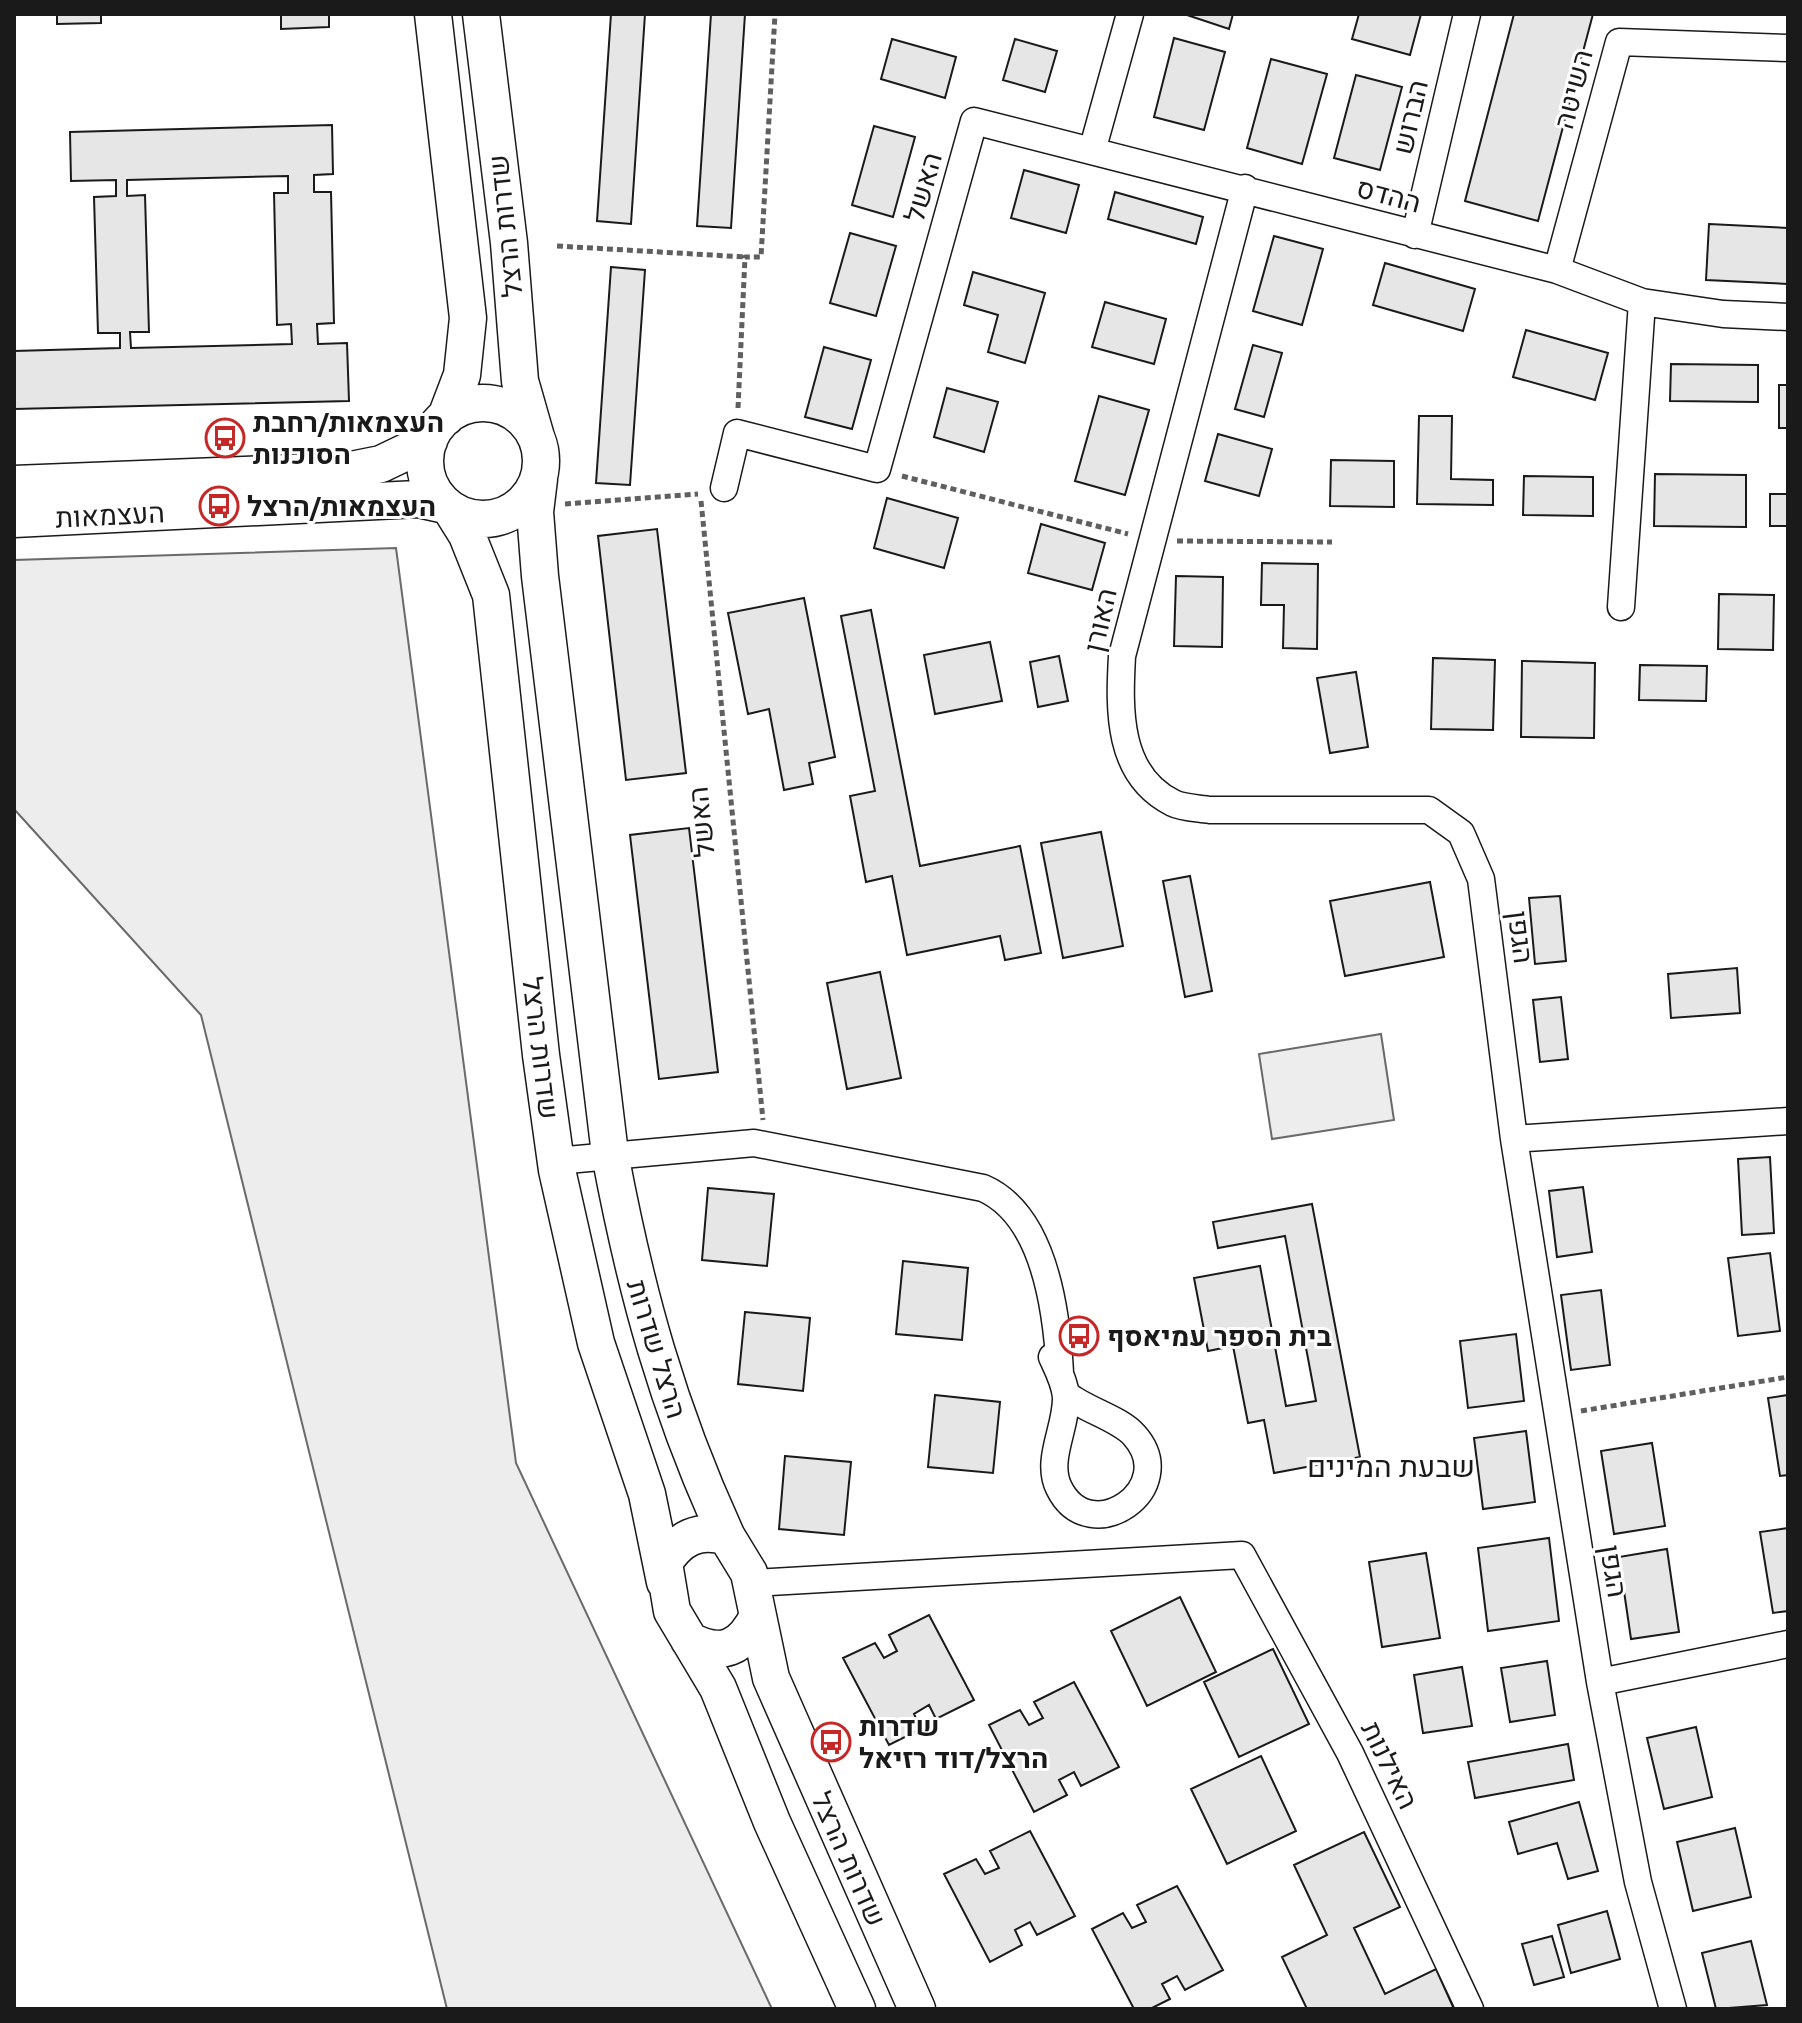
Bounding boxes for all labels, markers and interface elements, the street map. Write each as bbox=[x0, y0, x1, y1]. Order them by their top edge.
street label: השיטה bbox=[1545, 45, 1601, 133]
street label: הברוש bbox=[1384, 76, 1436, 158]
street label: האשל bbox=[896, 148, 950, 226]
street label: שדרות הרצל bbox=[480, 153, 530, 299]
street label: ההדס bbox=[1353, 169, 1425, 221]
place label: העצמאות/רחבת הסוכנות bbox=[253, 404, 444, 472]
bus stop icon: העצמאות/רחבת הסוכנות bbox=[204, 417, 246, 459]
bus stop icon: העצמאות/הרצל bbox=[198, 485, 240, 527]
place label: העצמאות/הרצל bbox=[247, 488, 436, 524]
street label: העצמאות bbox=[54, 494, 166, 536]
street label: האורן bbox=[1075, 585, 1125, 655]
street label: האשל bbox=[679, 785, 723, 859]
street label: הגפן bbox=[1500, 909, 1542, 965]
street label: שדרות הרצל bbox=[514, 975, 568, 1121]
street label: הרצל שדרות bbox=[619, 1275, 695, 1423]
bus stop icon: בית הספר עמיאסף bbox=[1058, 1315, 1100, 1357]
place label: בית הספר עמיאסף bbox=[1107, 1318, 1332, 1354]
district label: שבעת המינים bbox=[1307, 1447, 1475, 1486]
street label: הגפן bbox=[1592, 1542, 1636, 1600]
place label: שדרות הרצל/דוד רזיאל bbox=[859, 1708, 1048, 1776]
street label: האילנות bbox=[1353, 1715, 1427, 1815]
bus stop icon: שדרות הרצל/דוד רזיאל bbox=[810, 1721, 852, 1763]
street label: שדרות הרצל bbox=[803, 1786, 895, 1932]

